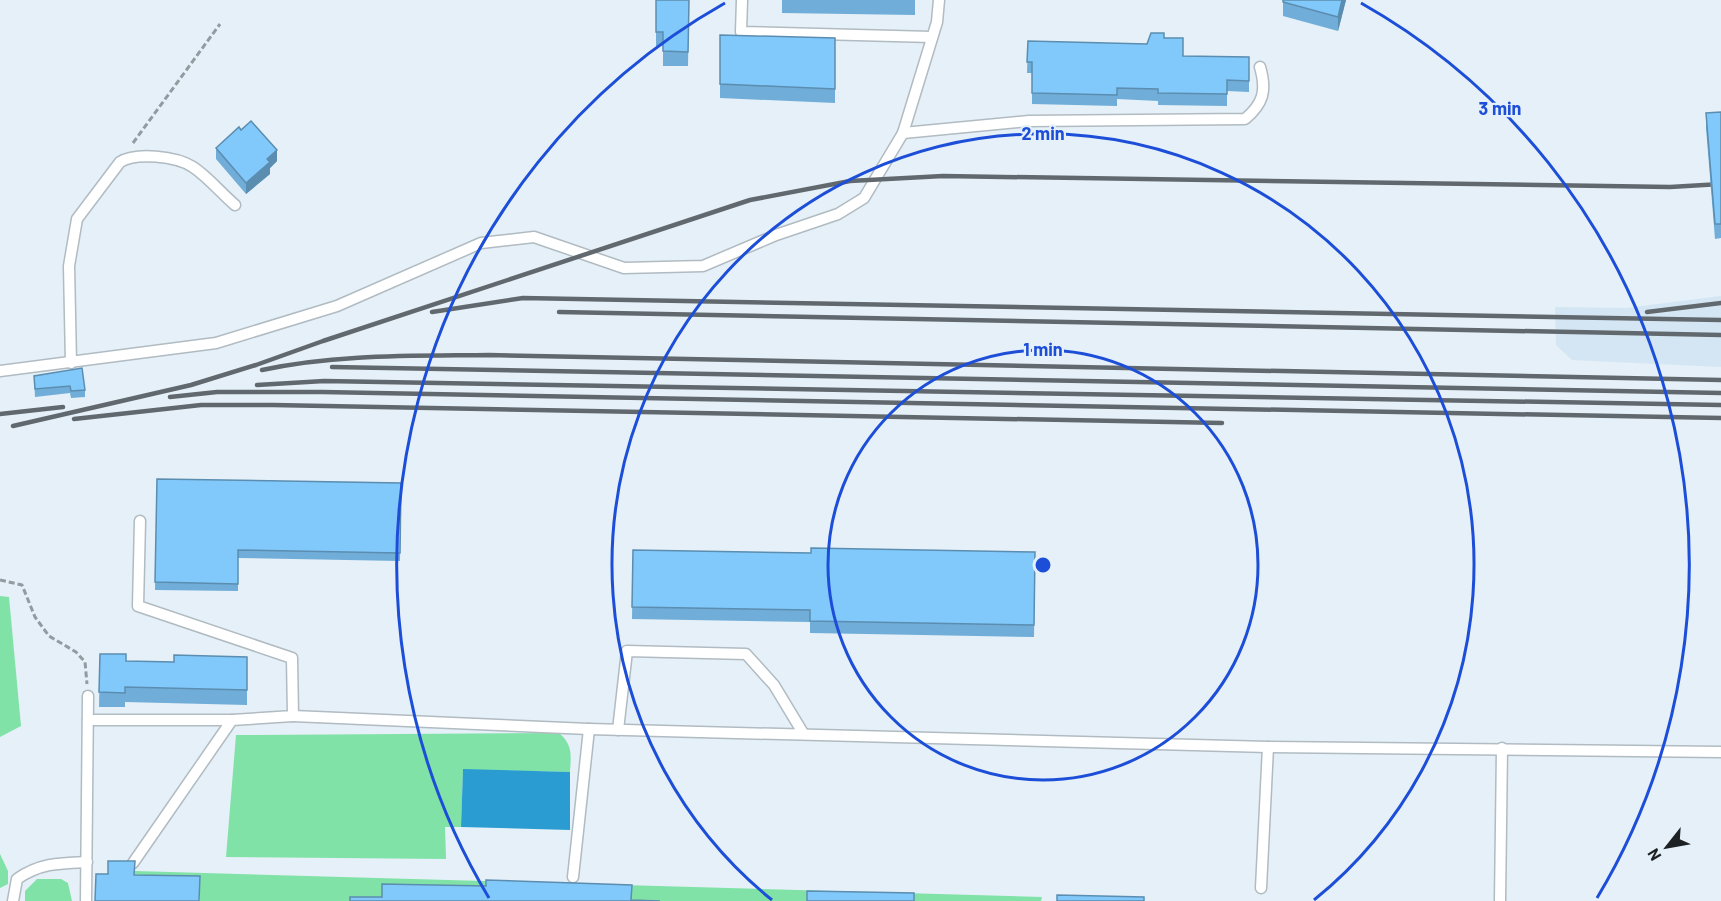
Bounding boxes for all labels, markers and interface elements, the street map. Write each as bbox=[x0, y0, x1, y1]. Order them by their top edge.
text: 3 min bbox=[1479, 97, 1521, 119]
text: 2 min bbox=[1021, 122, 1065, 144]
text: 1 min bbox=[1023, 338, 1063, 360]
centre of rings bbox=[1033, 555, 1053, 575]
north arrow bbox=[1637, 817, 1697, 877]
text: N bbox=[1643, 846, 1665, 864]

